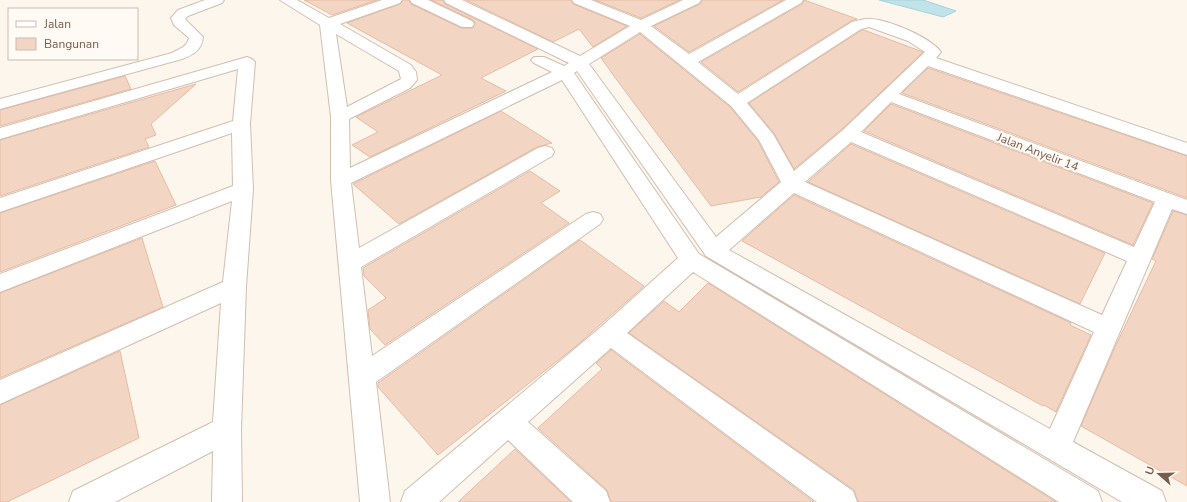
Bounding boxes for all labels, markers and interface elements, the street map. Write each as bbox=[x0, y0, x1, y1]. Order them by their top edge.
legend bbox=[8, 8, 138, 60]
text: Jalan bbox=[43, 16, 71, 32]
text: Bangunan bbox=[44, 36, 99, 52]
street label: Jalan Anyelir 14 bbox=[994, 129, 1081, 175]
north arrow bbox=[1139, 454, 1179, 494]
text: U bbox=[1142, 464, 1159, 477]

